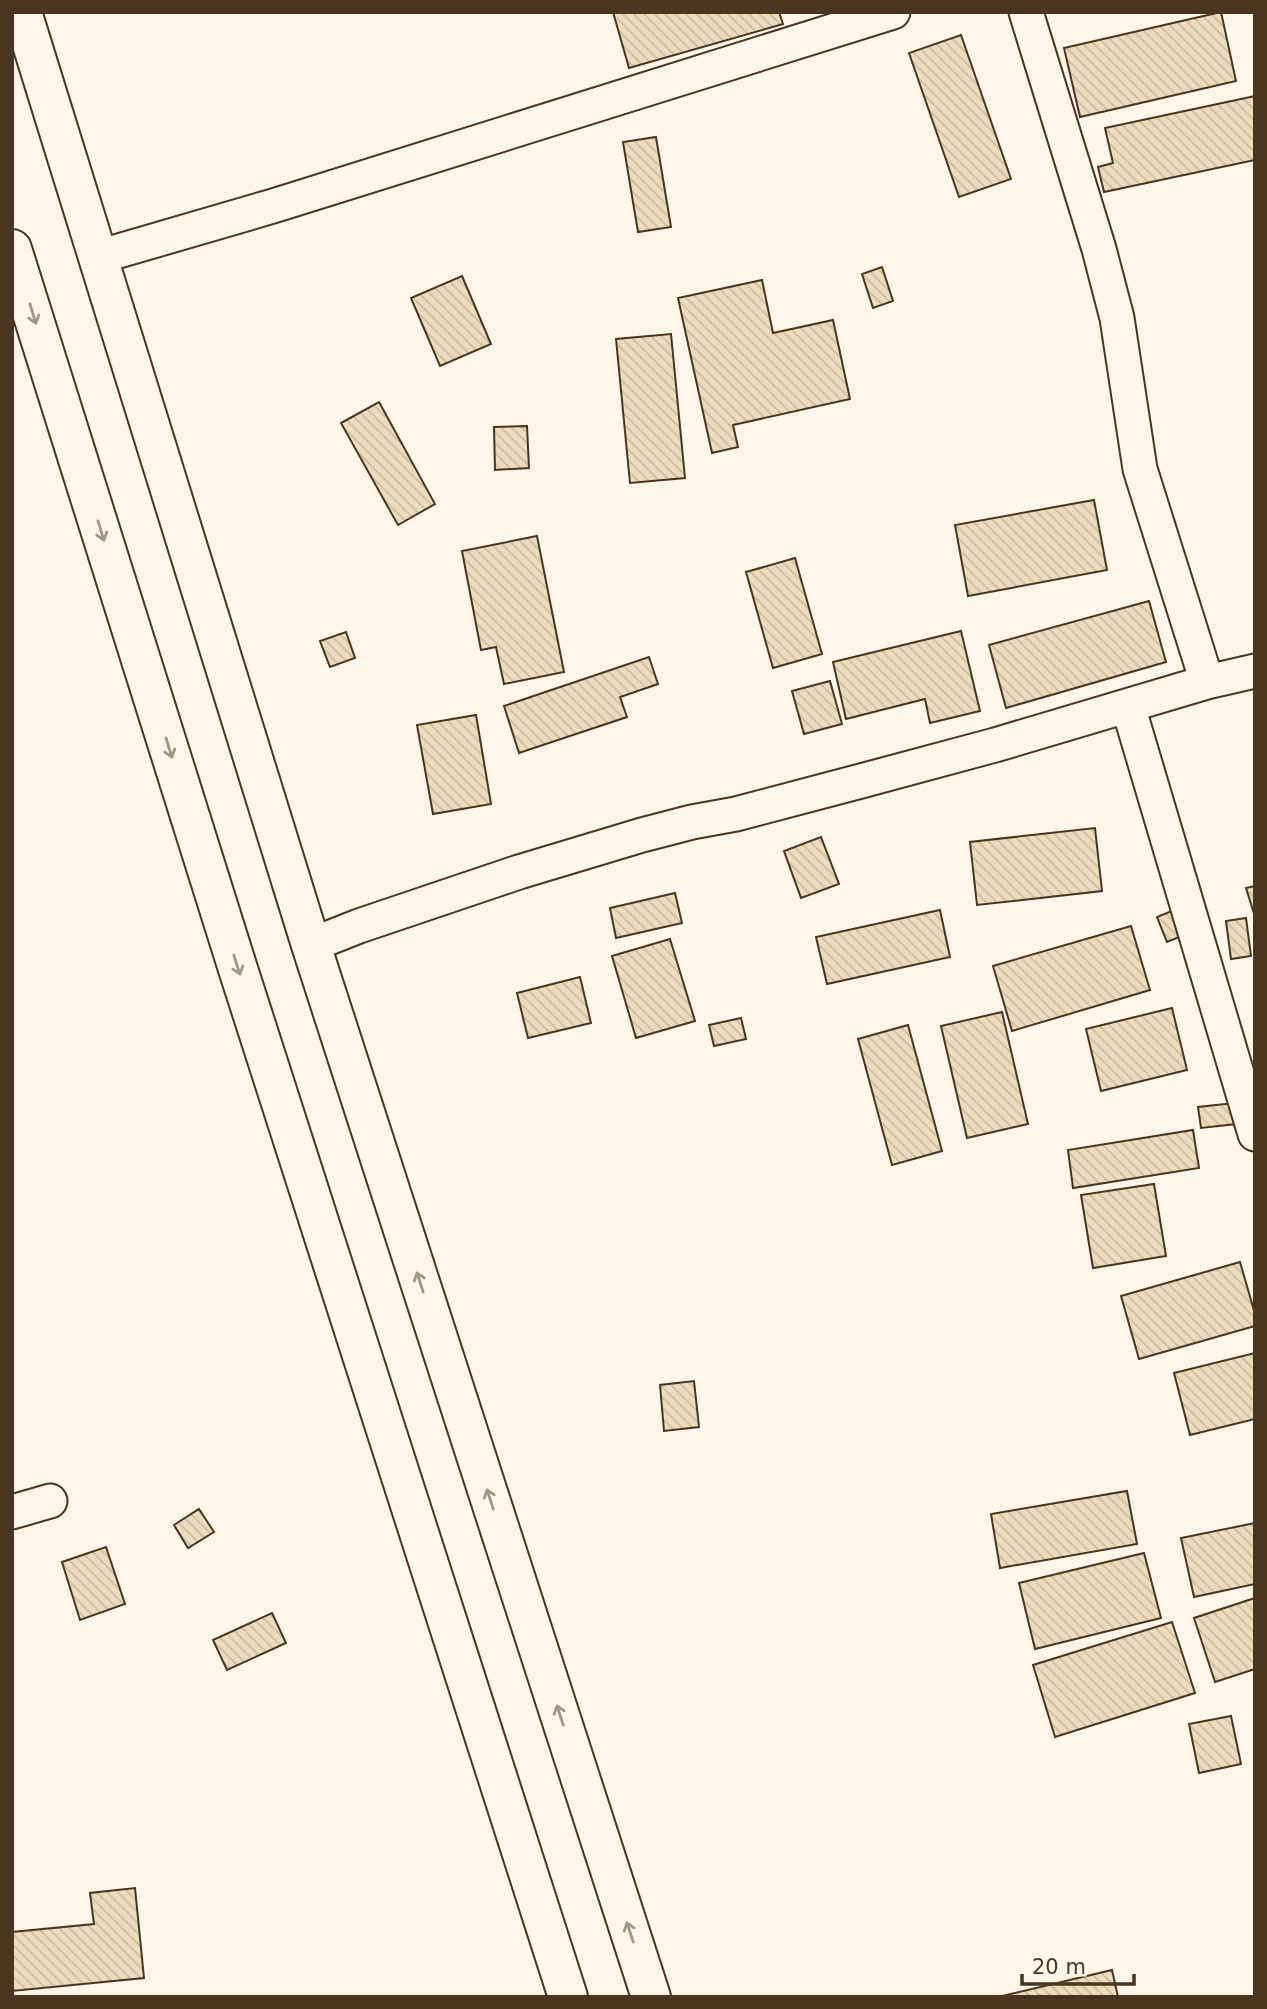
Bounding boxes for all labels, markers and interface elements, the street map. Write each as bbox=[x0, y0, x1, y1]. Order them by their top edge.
one-way arrow bbox=[27, 303, 40, 325]
one-way arrow bbox=[95, 520, 108, 542]
one-way arrow bbox=[163, 737, 176, 759]
one-way arrow bbox=[232, 954, 244, 976]
one-way arrow bbox=[413, 1272, 425, 1294]
one-way arrow bbox=[483, 1488, 496, 1510]
one-way arrow bbox=[553, 1705, 565, 1727]
one-way arrow bbox=[623, 1921, 635, 1943]
scale bar bbox=[1022, 1942, 1134, 1986]
text: 20 m bbox=[1032, 1955, 1086, 1979]

